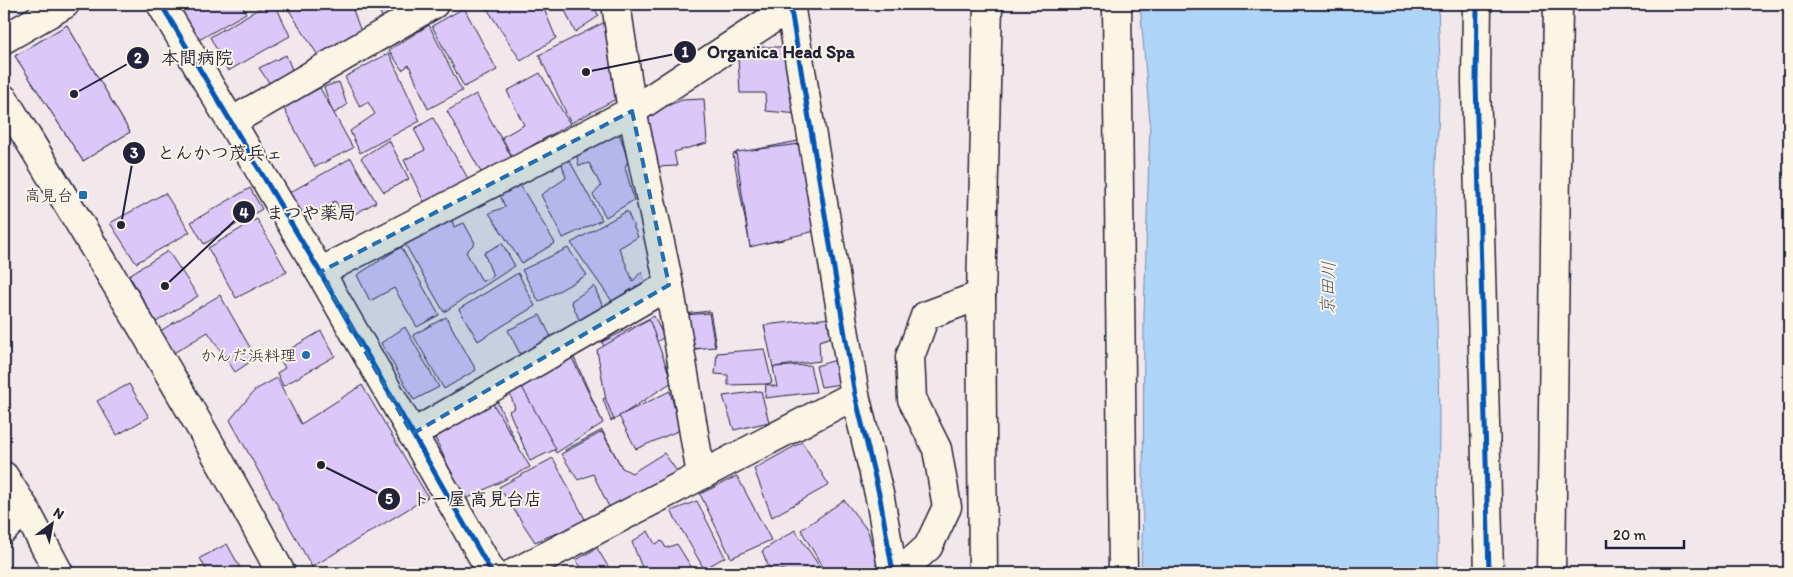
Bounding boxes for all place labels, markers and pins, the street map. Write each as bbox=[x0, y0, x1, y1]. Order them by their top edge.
callout: Organica Head Spa bbox=[672, 35, 866, 68]
callout: 本間病院 bbox=[126, 41, 243, 74]
callout: とんかつ茂兵ェ bbox=[122, 136, 293, 169]
place label: 高見台 bbox=[25, 186, 73, 205]
marker: 高見台 bbox=[77, 189, 89, 201]
callout: まつや薬局 bbox=[231, 196, 366, 229]
place label: かんだ浜料理 bbox=[200, 346, 296, 365]
marker: かんだ浜料理 bbox=[300, 349, 312, 361]
callout: トー屋 高見台店 bbox=[377, 482, 552, 515]

